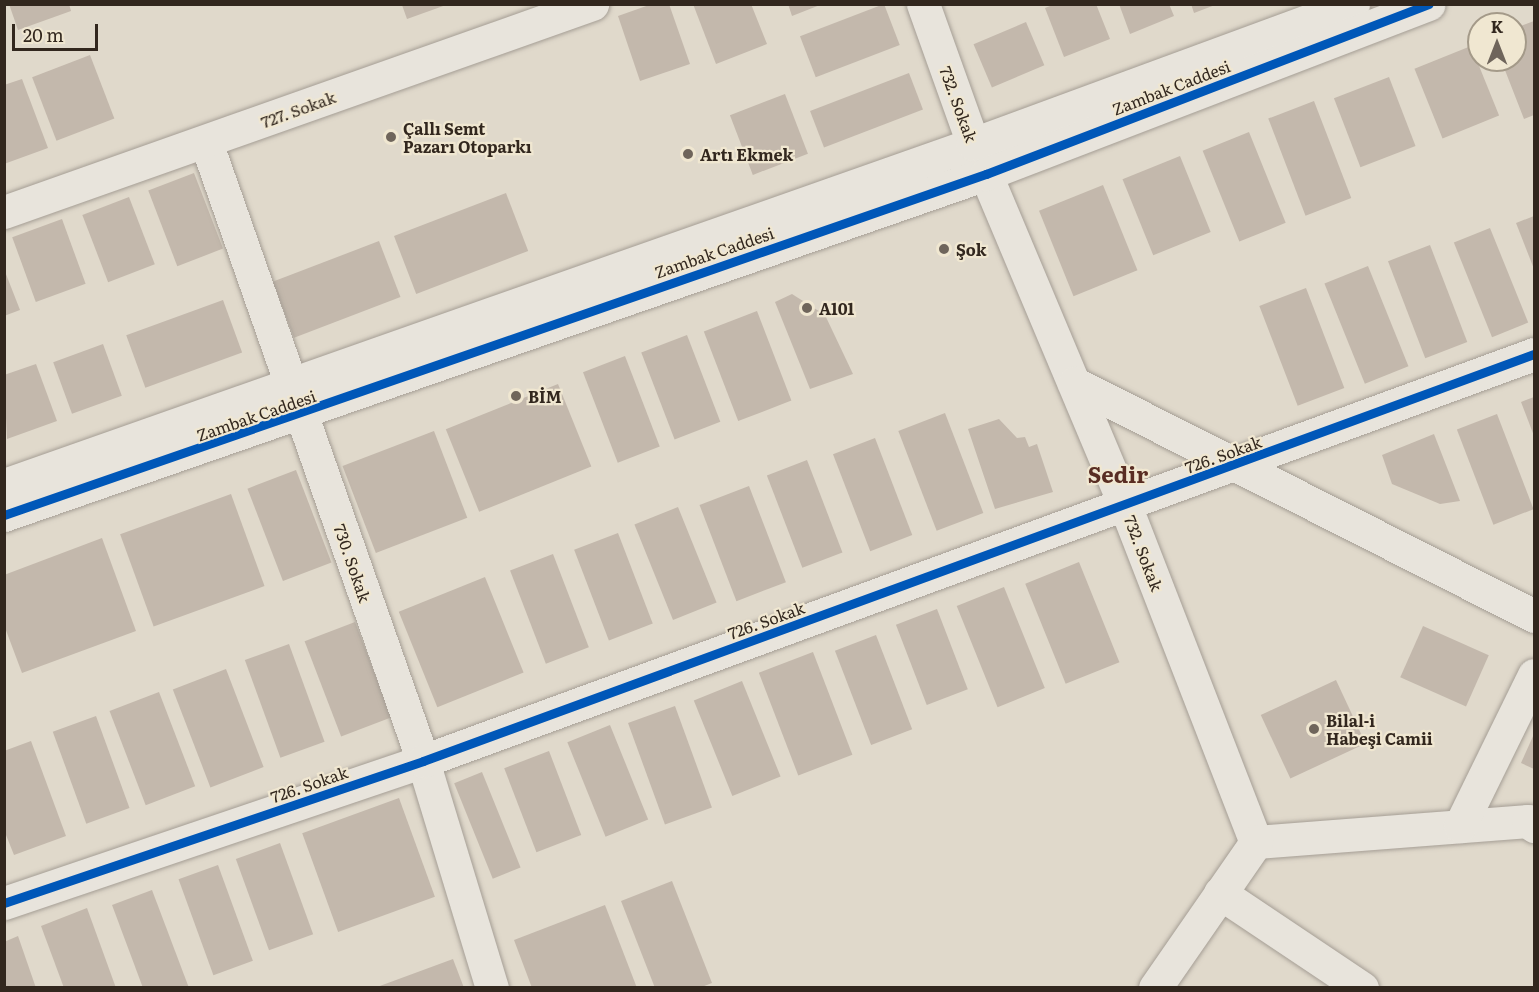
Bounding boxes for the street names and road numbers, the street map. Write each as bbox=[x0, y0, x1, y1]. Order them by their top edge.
street label: Zambak Caddesi bbox=[1109, 56, 1233, 118]
street label: 732. Sokak bbox=[936, 63, 982, 145]
street label: 727. Sokak bbox=[258, 87, 338, 131]
street label: Zambak Caddesi bbox=[652, 223, 776, 281]
street label: Zambak Caddesi bbox=[194, 386, 318, 444]
street label: 726. Sokak bbox=[1182, 431, 1264, 477]
street label: 732. Sokak bbox=[1121, 512, 1167, 594]
street label: 730. Sokak bbox=[331, 521, 375, 605]
street label: 726. Sokak bbox=[725, 597, 807, 643]
street label: 726. Sokak bbox=[268, 762, 350, 806]

